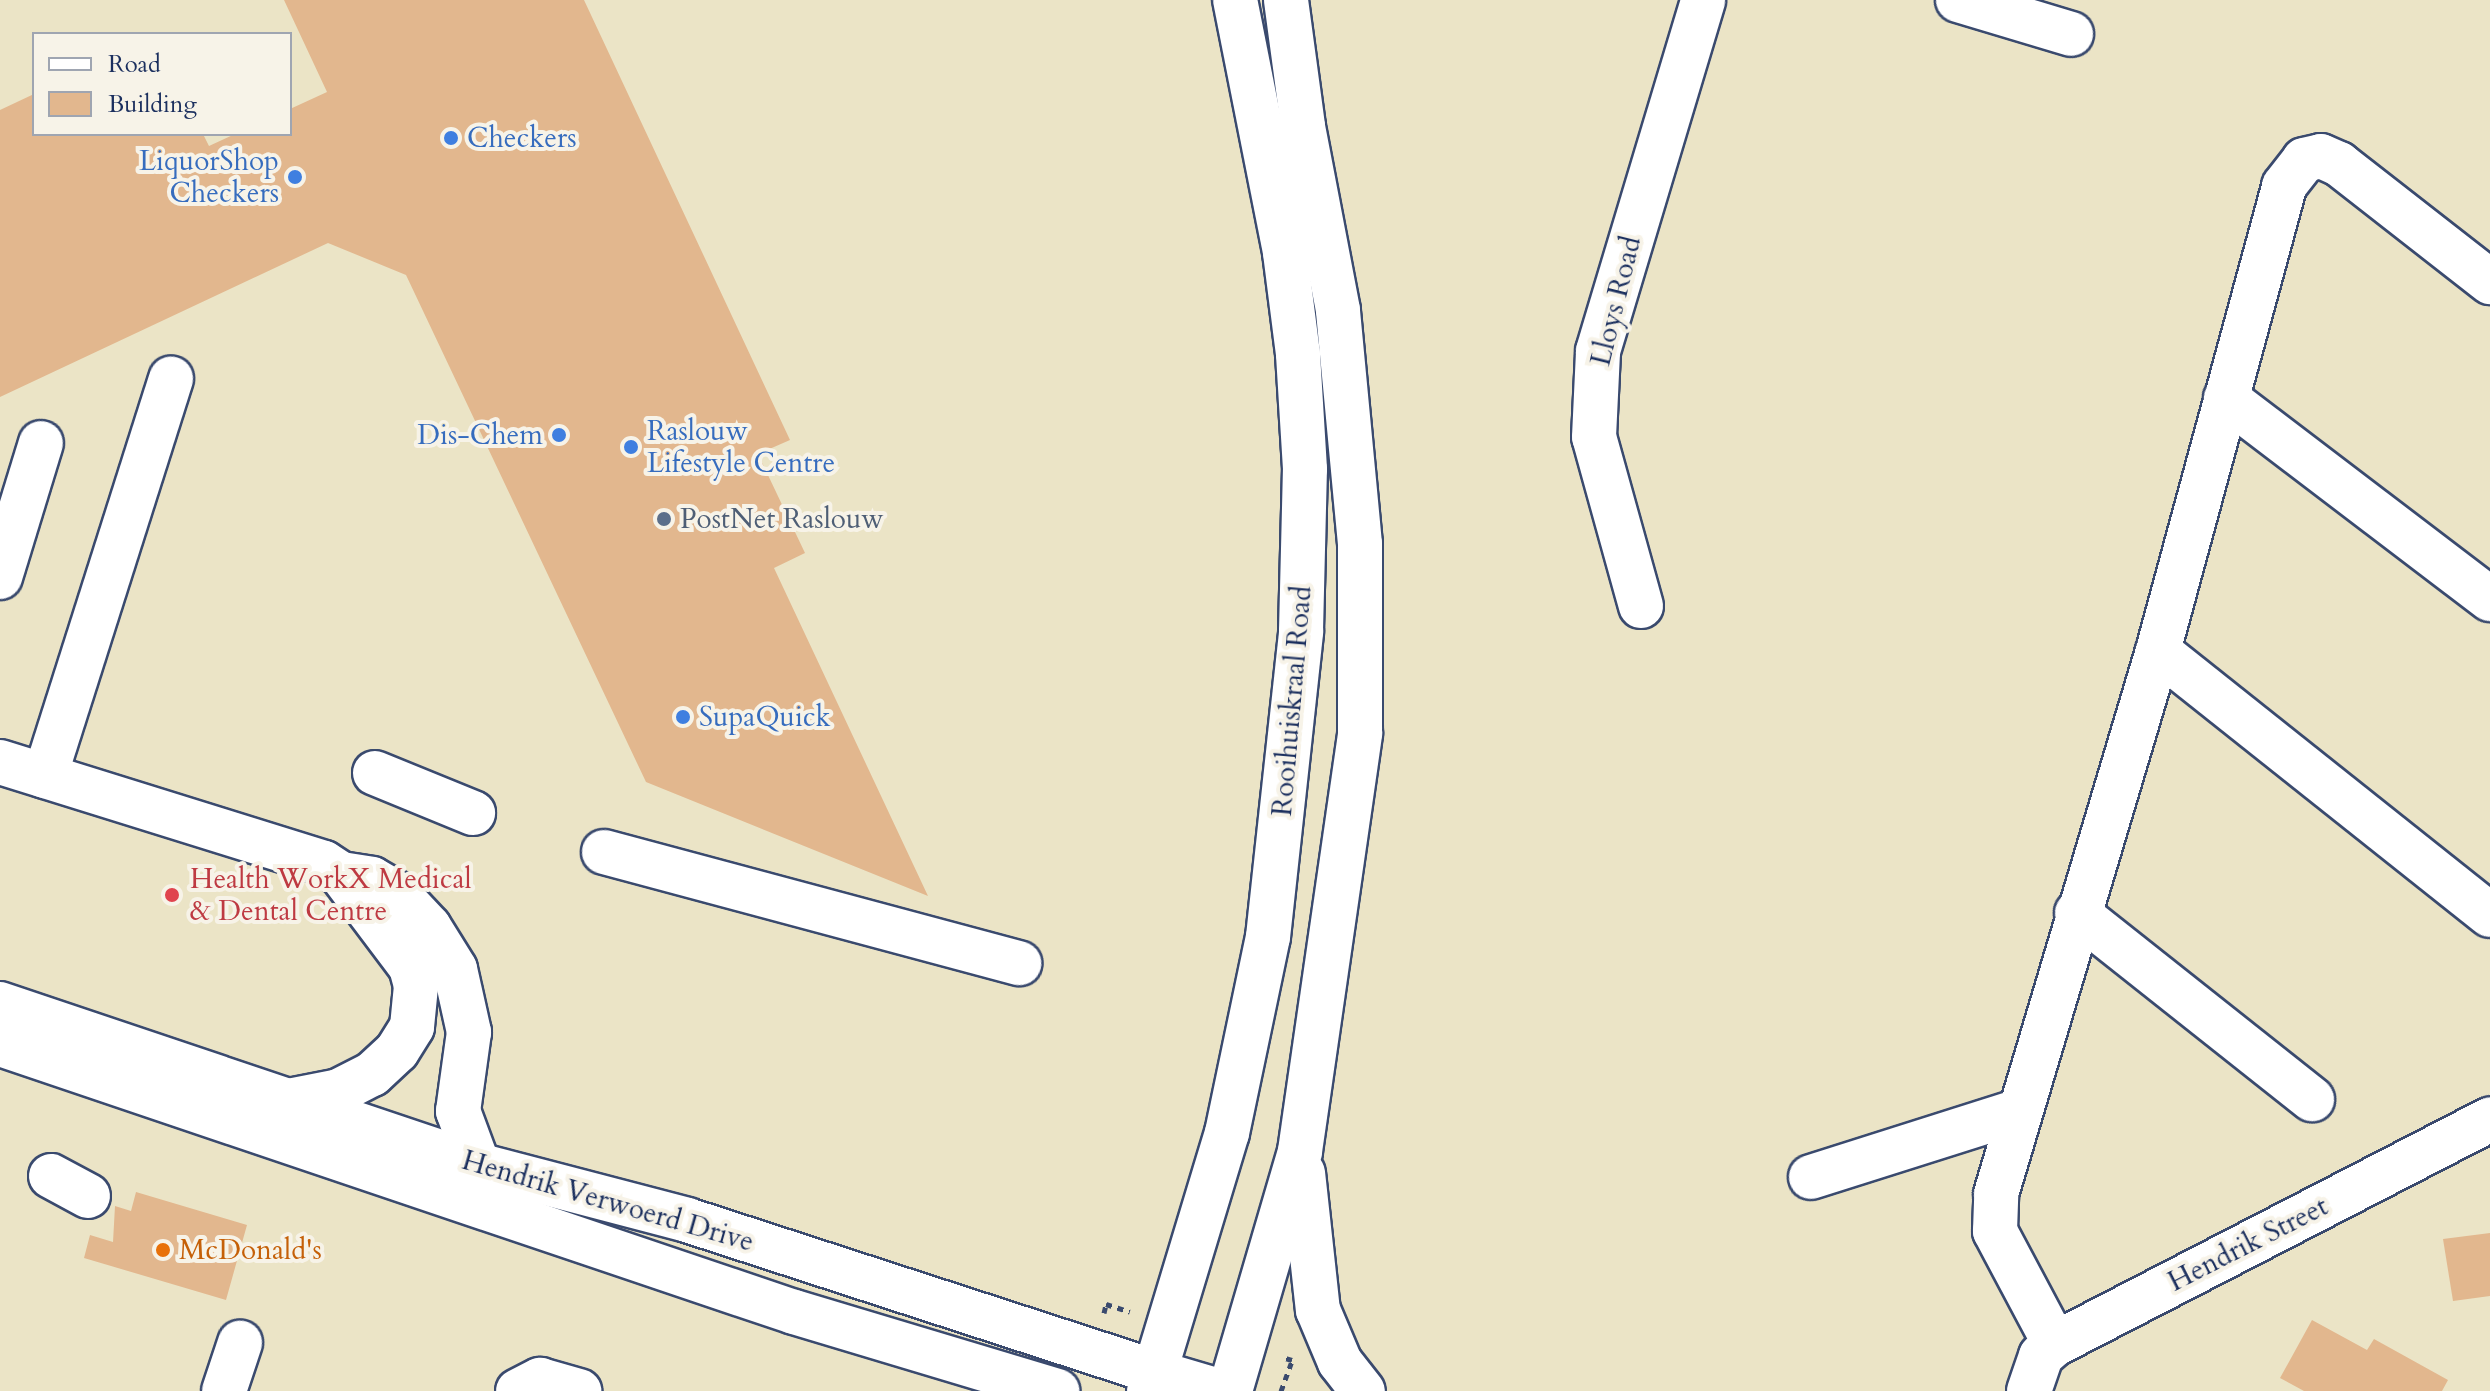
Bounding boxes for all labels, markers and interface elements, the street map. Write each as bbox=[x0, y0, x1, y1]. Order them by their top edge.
legend bbox=[32, 32, 292, 136]
text: Road bbox=[108, 48, 161, 81]
text: Building bbox=[108, 88, 197, 121]
place label: Checkers bbox=[467, 121, 577, 155]
marker: Checkers bbox=[442, 129, 460, 147]
place label: LiquorShop Checkers bbox=[139, 144, 279, 210]
marker: LiquorShop Checkers bbox=[286, 168, 304, 186]
street label: Lloys Road bbox=[1584, 233, 1648, 369]
place label: Raslouw Lifestyle Centre bbox=[647, 414, 835, 480]
place label: Dis-Chem bbox=[417, 418, 543, 452]
marker: Dis-Chem bbox=[550, 426, 568, 444]
marker: Raslouw Lifestyle Centre bbox=[622, 438, 640, 456]
place label: PostNet Raslouw bbox=[680, 502, 884, 536]
marker: PostNet Raslouw bbox=[655, 510, 673, 528]
street label: Rooihuiskraal Road bbox=[1265, 584, 1319, 818]
place label: SupaQuick bbox=[699, 700, 831, 734]
marker: SupaQuick bbox=[674, 708, 692, 726]
place label: Health WorkX Medical & Dental Centre bbox=[190, 862, 472, 928]
marker: Health WorkX Medical & Dental Centre bbox=[161, 884, 183, 906]
street label: Hendrik Verwoerd Drive bbox=[458, 1143, 758, 1259]
street label: Hendrik Street bbox=[2162, 1189, 2334, 1299]
place label: McDonald's bbox=[179, 1233, 322, 1267]
marker: McDonald's bbox=[154, 1241, 172, 1259]

